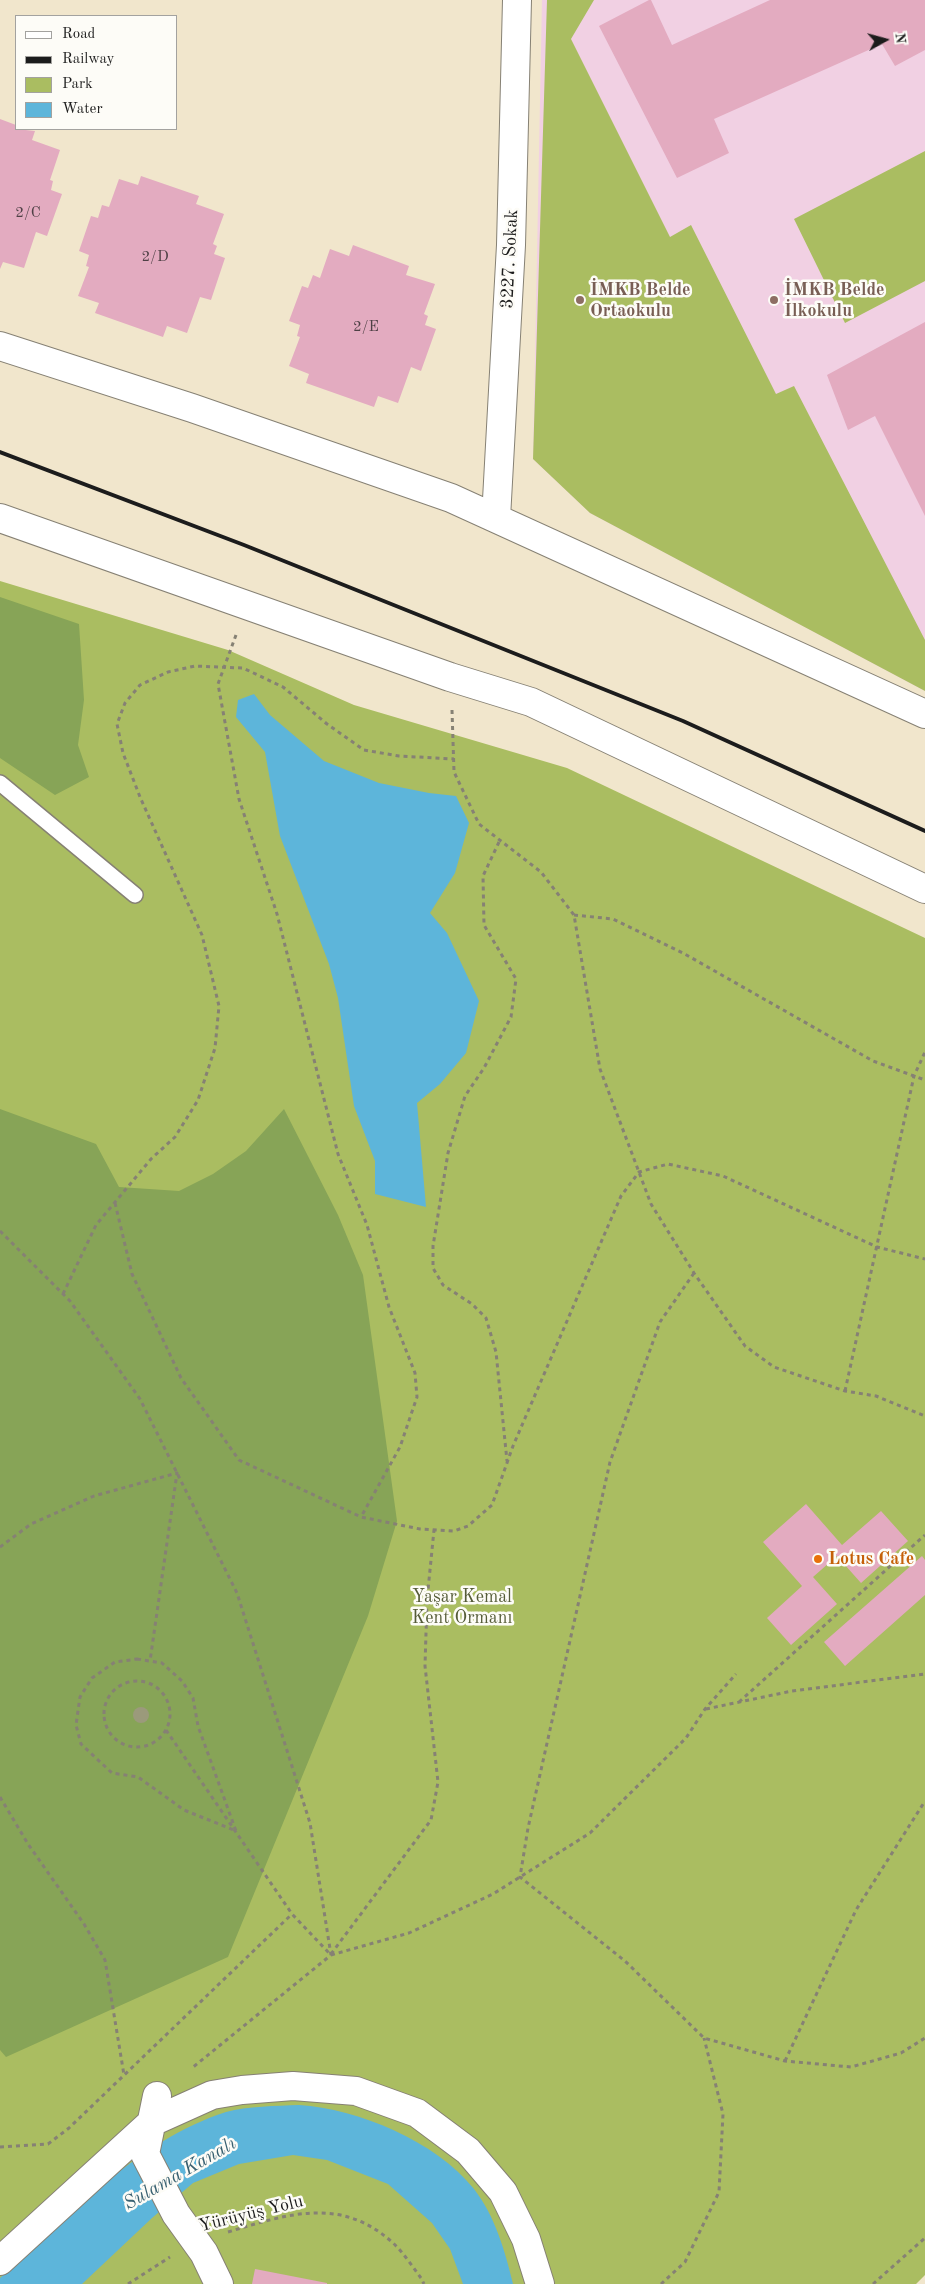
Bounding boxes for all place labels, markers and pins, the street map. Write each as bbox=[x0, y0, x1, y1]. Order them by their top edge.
place label: İMKB Belde Ortaokulu bbox=[590, 279, 691, 322]
place label: İMKB Belde İlkokulu bbox=[784, 279, 885, 322]
marker: İMKB Belde Ortaokulu bbox=[574, 294, 586, 306]
marker: İMKB Belde İlkokulu bbox=[768, 294, 780, 306]
place label: Lotus Cafe bbox=[828, 1548, 914, 1570]
marker: Lotus Cafe bbox=[812, 1553, 824, 1565]

